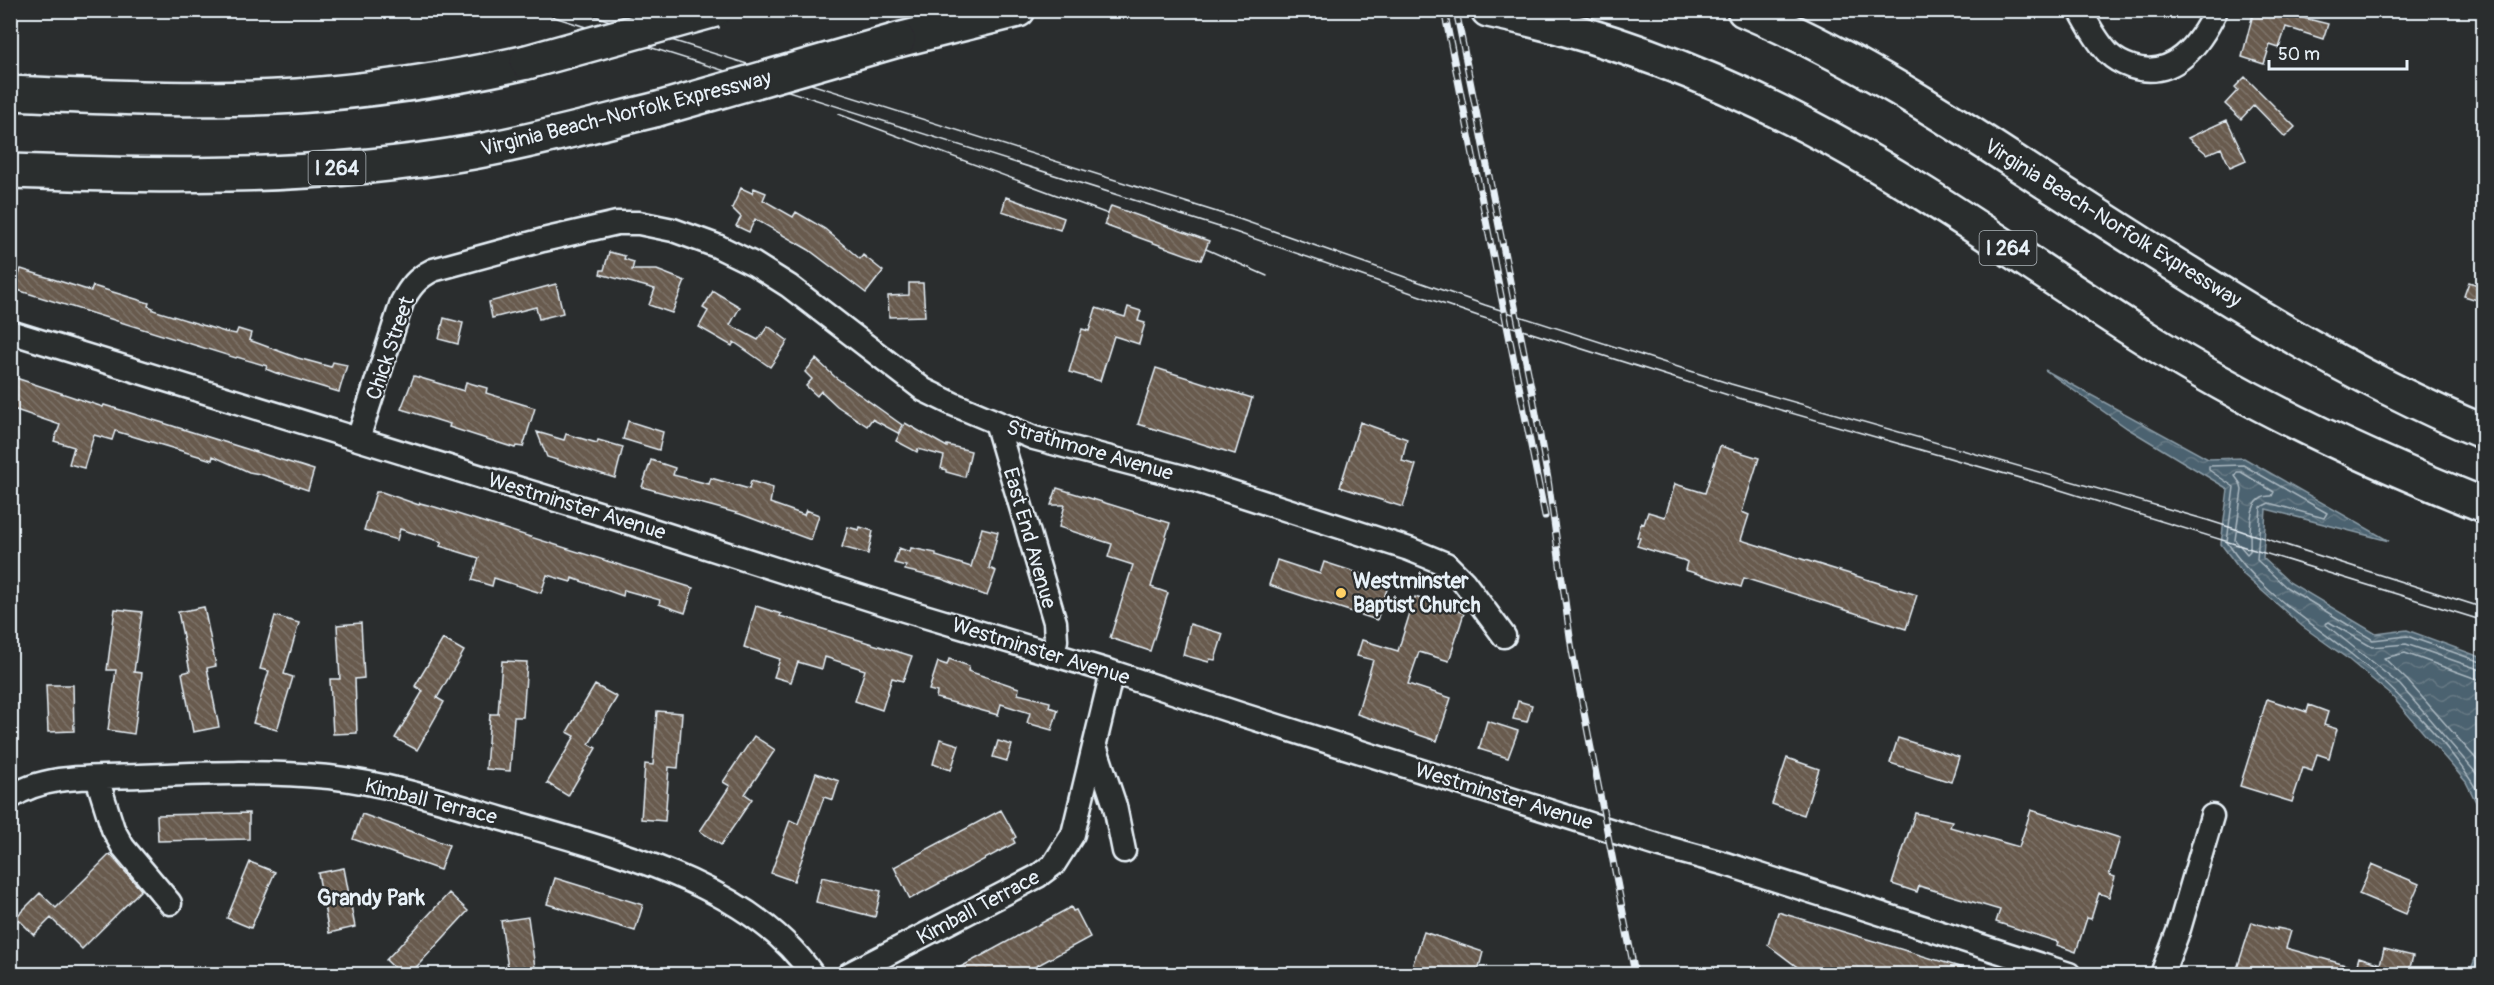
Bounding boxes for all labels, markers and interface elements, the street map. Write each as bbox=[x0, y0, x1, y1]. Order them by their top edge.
scale bar bbox=[2269, 33, 2407, 71]
text: 50 m bbox=[2278, 43, 2320, 66]
street label: Virginia Beach-Norfolk Expressway bbox=[478, 64, 774, 163]
street label: Virginia Beach-Norfolk Expressway bbox=[1979, 133, 2246, 314]
road number: I 264 bbox=[308, 151, 366, 185]
road number: I 264 bbox=[1980, 231, 2036, 265]
street label: Chick Street bbox=[360, 292, 421, 403]
street label: Strathmore Avenue bbox=[1003, 414, 1177, 487]
street label: East End Avenue bbox=[997, 465, 1063, 612]
street label: Westminster Avenue bbox=[485, 467, 670, 547]
place label: Westminster Baptist Church bbox=[1353, 568, 1481, 619]
marker: Westminster Baptist Church bbox=[1334, 586, 1348, 600]
street label: Westminster Avenue bbox=[949, 612, 1134, 692]
street label: Westminster Avenue bbox=[1412, 757, 1597, 837]
street label: Kimball Terrace bbox=[362, 772, 501, 831]
street label: Kimball Terrace bbox=[912, 863, 1045, 951]
district label: Grandy Park bbox=[317, 884, 426, 912]

